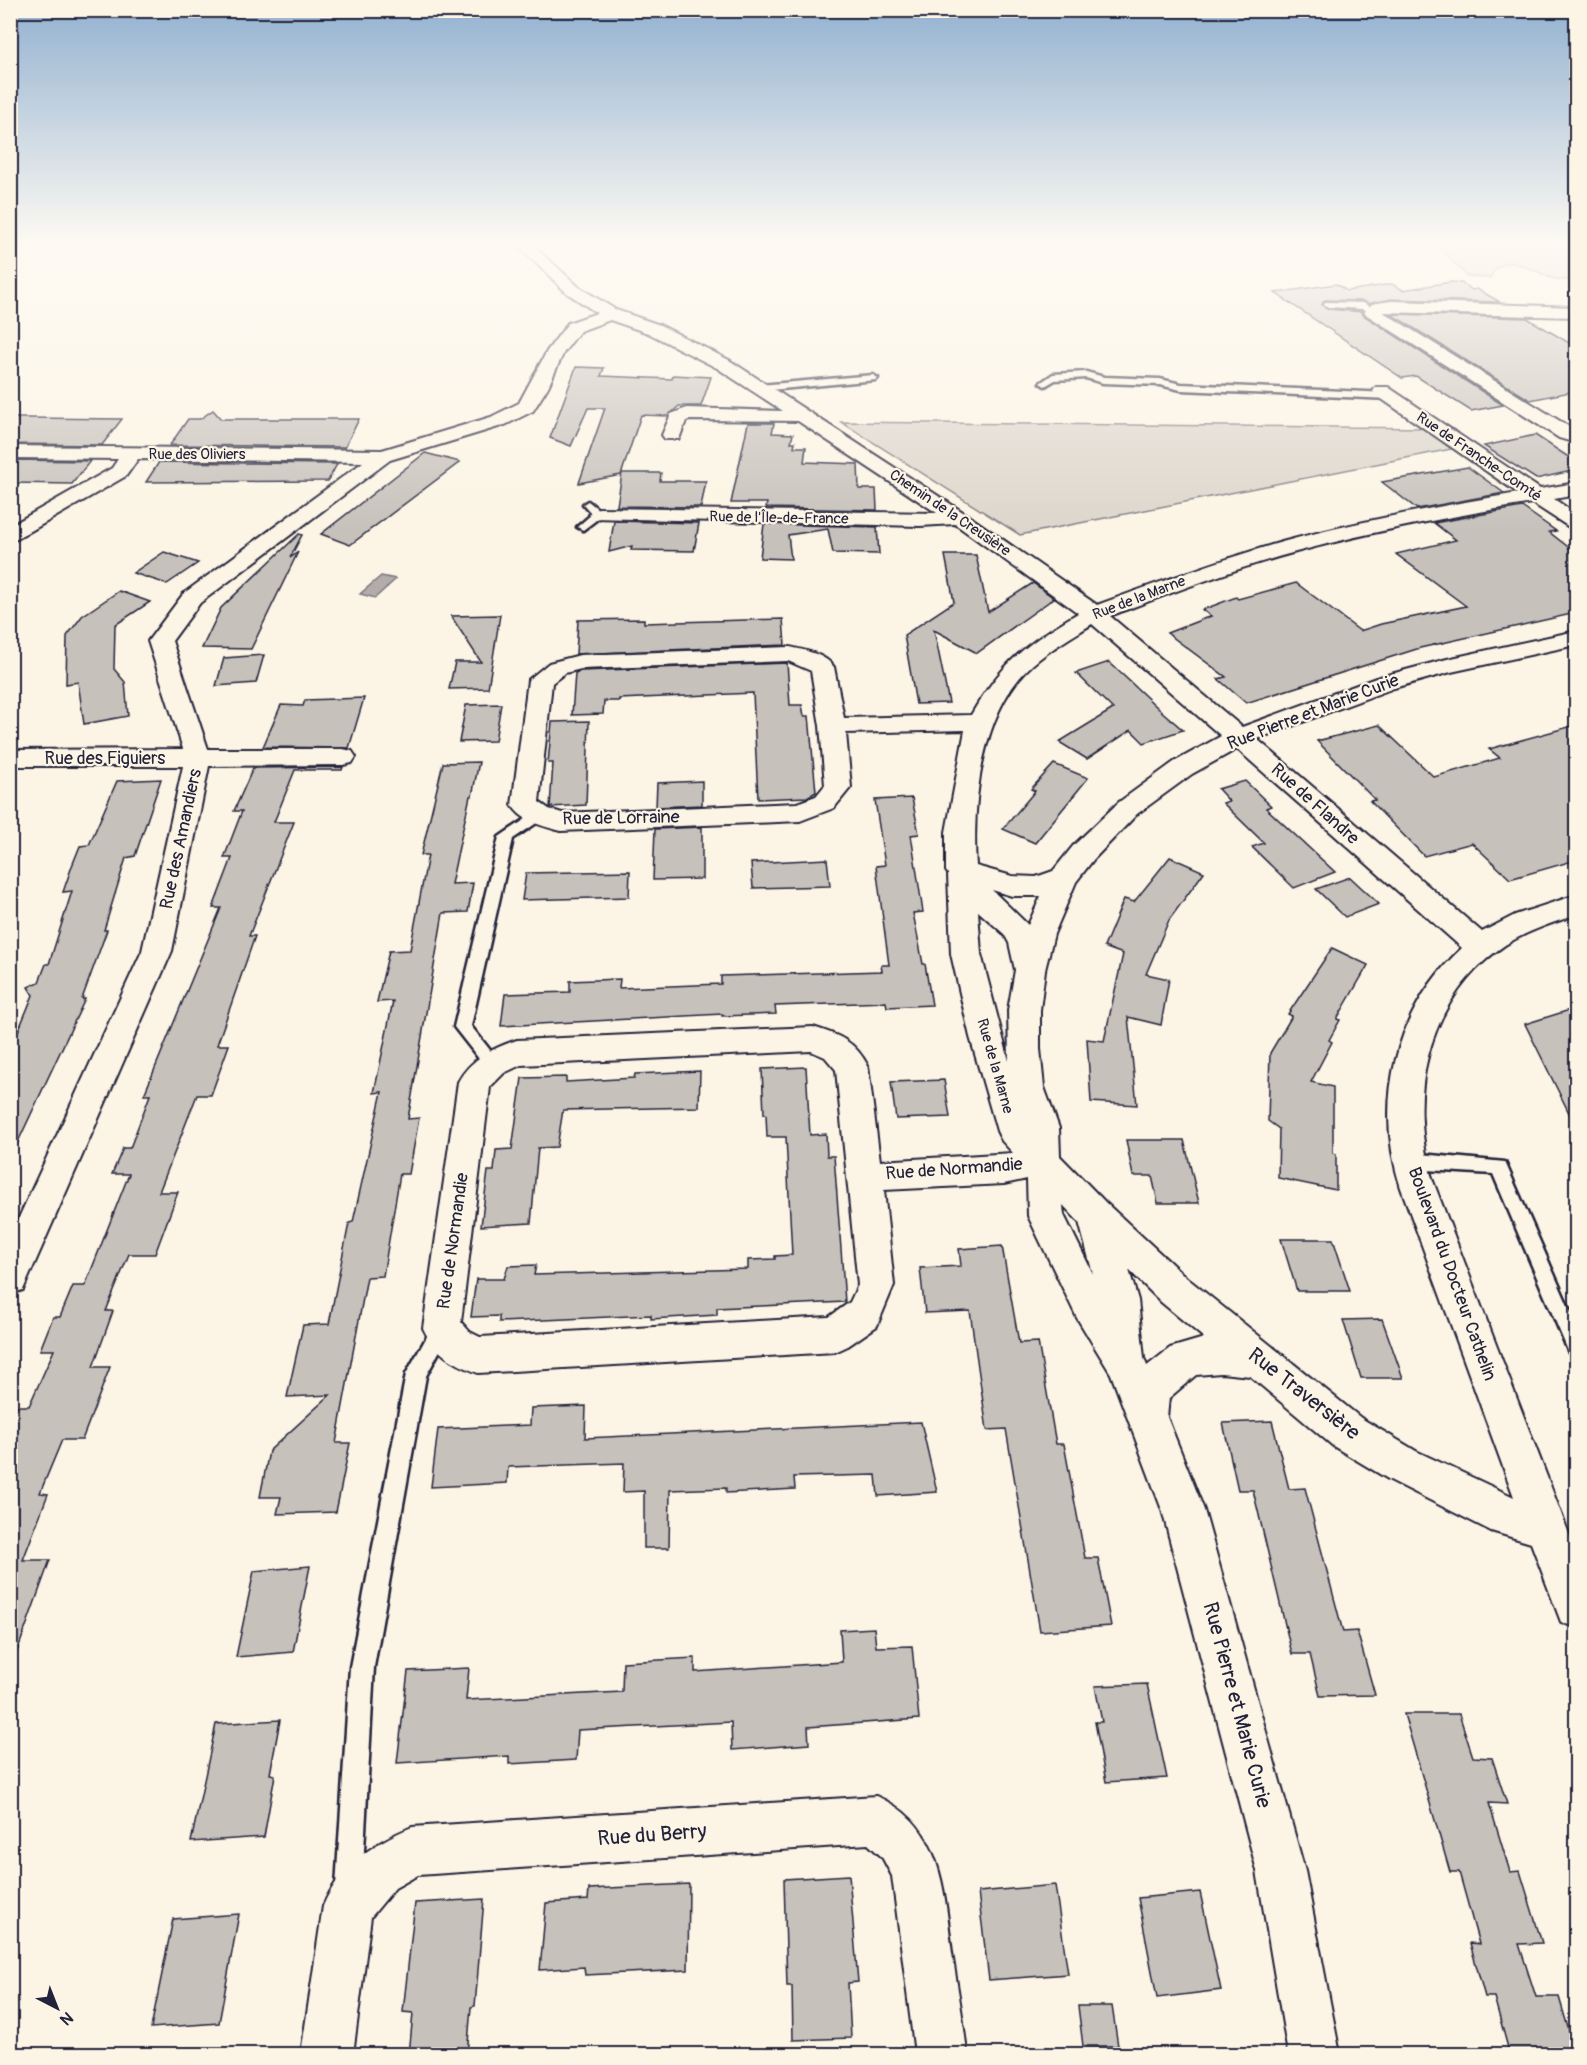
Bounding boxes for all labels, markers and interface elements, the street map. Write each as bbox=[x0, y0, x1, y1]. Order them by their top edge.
street label: Rue de Franche-Comté bbox=[1413, 408, 1545, 506]
street label: Rue des Oliviers bbox=[149, 445, 246, 464]
street label: Chemin de la Creusière bbox=[886, 465, 1015, 561]
street label: Rue de l'Île-de-France bbox=[709, 507, 849, 529]
street label: Rue de la Marne bbox=[1090, 571, 1189, 624]
street label: Rue Pierre et Marie Curie bbox=[1224, 669, 1402, 755]
street label: Rue des Figuiers bbox=[45, 747, 165, 770]
street label: Rue de Flandre bbox=[1266, 758, 1364, 850]
street label: Rue des Amandiers bbox=[155, 767, 207, 911]
street label: Rue de Lorraine bbox=[562, 805, 680, 831]
street label: Rue de la Marne bbox=[972, 1016, 1018, 1116]
street label: Rue de Normandie bbox=[885, 1153, 1023, 1185]
street label: Boulevard du Docteur Cathelin bbox=[1403, 1164, 1501, 1384]
street label: Rue de Normandie bbox=[432, 1171, 474, 1311]
street label: Rue Traversière bbox=[1243, 1342, 1366, 1447]
street label: Rue Pierre et Marie Curie bbox=[1196, 1599, 1278, 1812]
street label: Rue du Berry bbox=[597, 1818, 707, 1852]
north arrow bbox=[27, 1978, 87, 2038]
text: N bbox=[56, 2007, 77, 2030]

